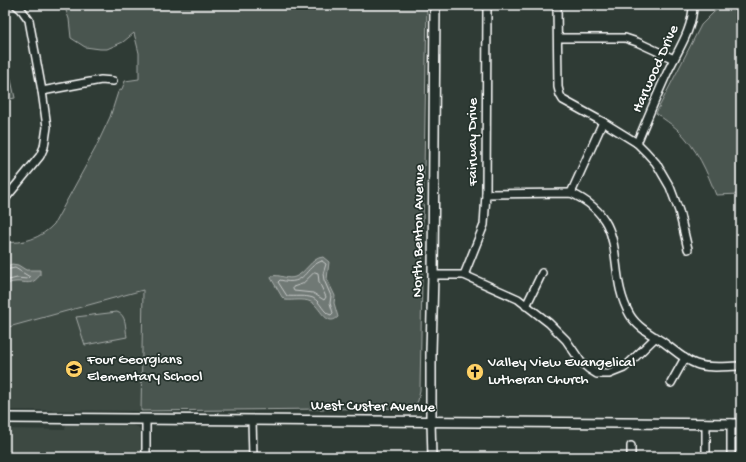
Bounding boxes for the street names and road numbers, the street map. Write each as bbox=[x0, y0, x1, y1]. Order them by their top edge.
street label: Harwood Drive bbox=[629, 22, 684, 116]
street label: Fairway Drive bbox=[464, 98, 482, 187]
street label: North Benton Avenue bbox=[409, 164, 429, 298]
street label: West Custer Avenue bbox=[311, 397, 436, 417]

